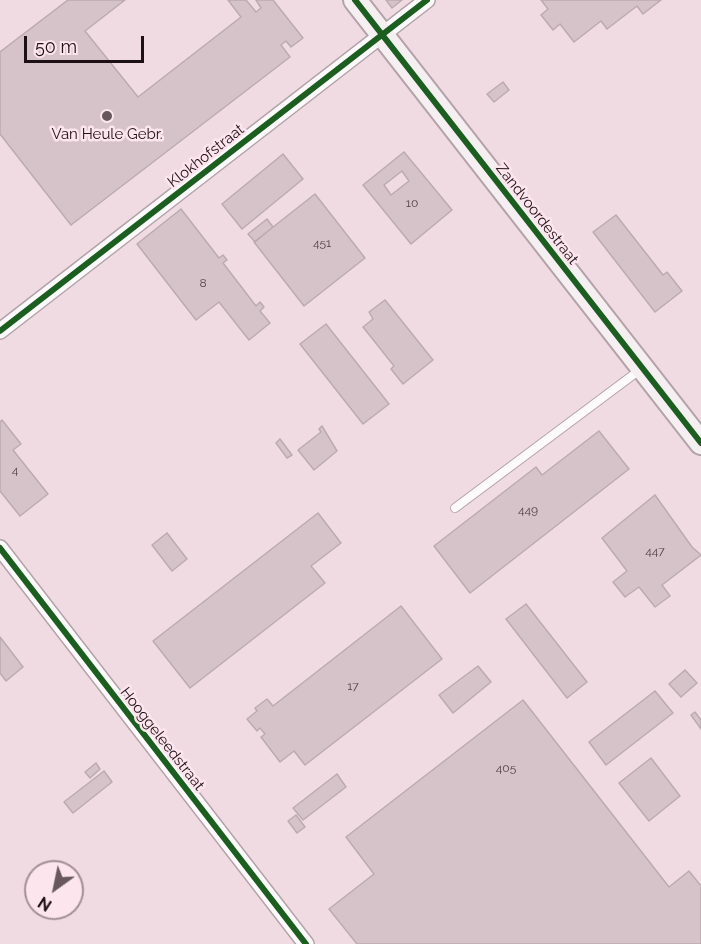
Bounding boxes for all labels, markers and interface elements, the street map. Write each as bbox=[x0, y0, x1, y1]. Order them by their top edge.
scale bar bbox=[27, 24, 147, 62]
text: 50 m bbox=[35, 36, 77, 57]
marker: Van Heule Gebr. bbox=[100, 109, 114, 123]
street label: Klokhofstraat bbox=[164, 121, 248, 191]
place label: Van Heule Gebr. bbox=[52, 125, 162, 143]
street label: Zandvoordestraat bbox=[492, 160, 582, 268]
house number: 10 bbox=[406, 196, 418, 210]
house number: 451 bbox=[313, 236, 331, 250]
house number: 8 bbox=[199, 276, 207, 290]
house number: 4 bbox=[12, 463, 18, 477]
house number: 449 bbox=[518, 503, 538, 517]
house number: 447 bbox=[645, 544, 665, 558]
house number: 17 bbox=[347, 679, 359, 693]
street label: Hooggeleedstraat bbox=[116, 684, 208, 794]
house number: 405 bbox=[496, 761, 516, 775]
north arrow bbox=[24, 860, 84, 920]
text: N bbox=[35, 893, 55, 915]

